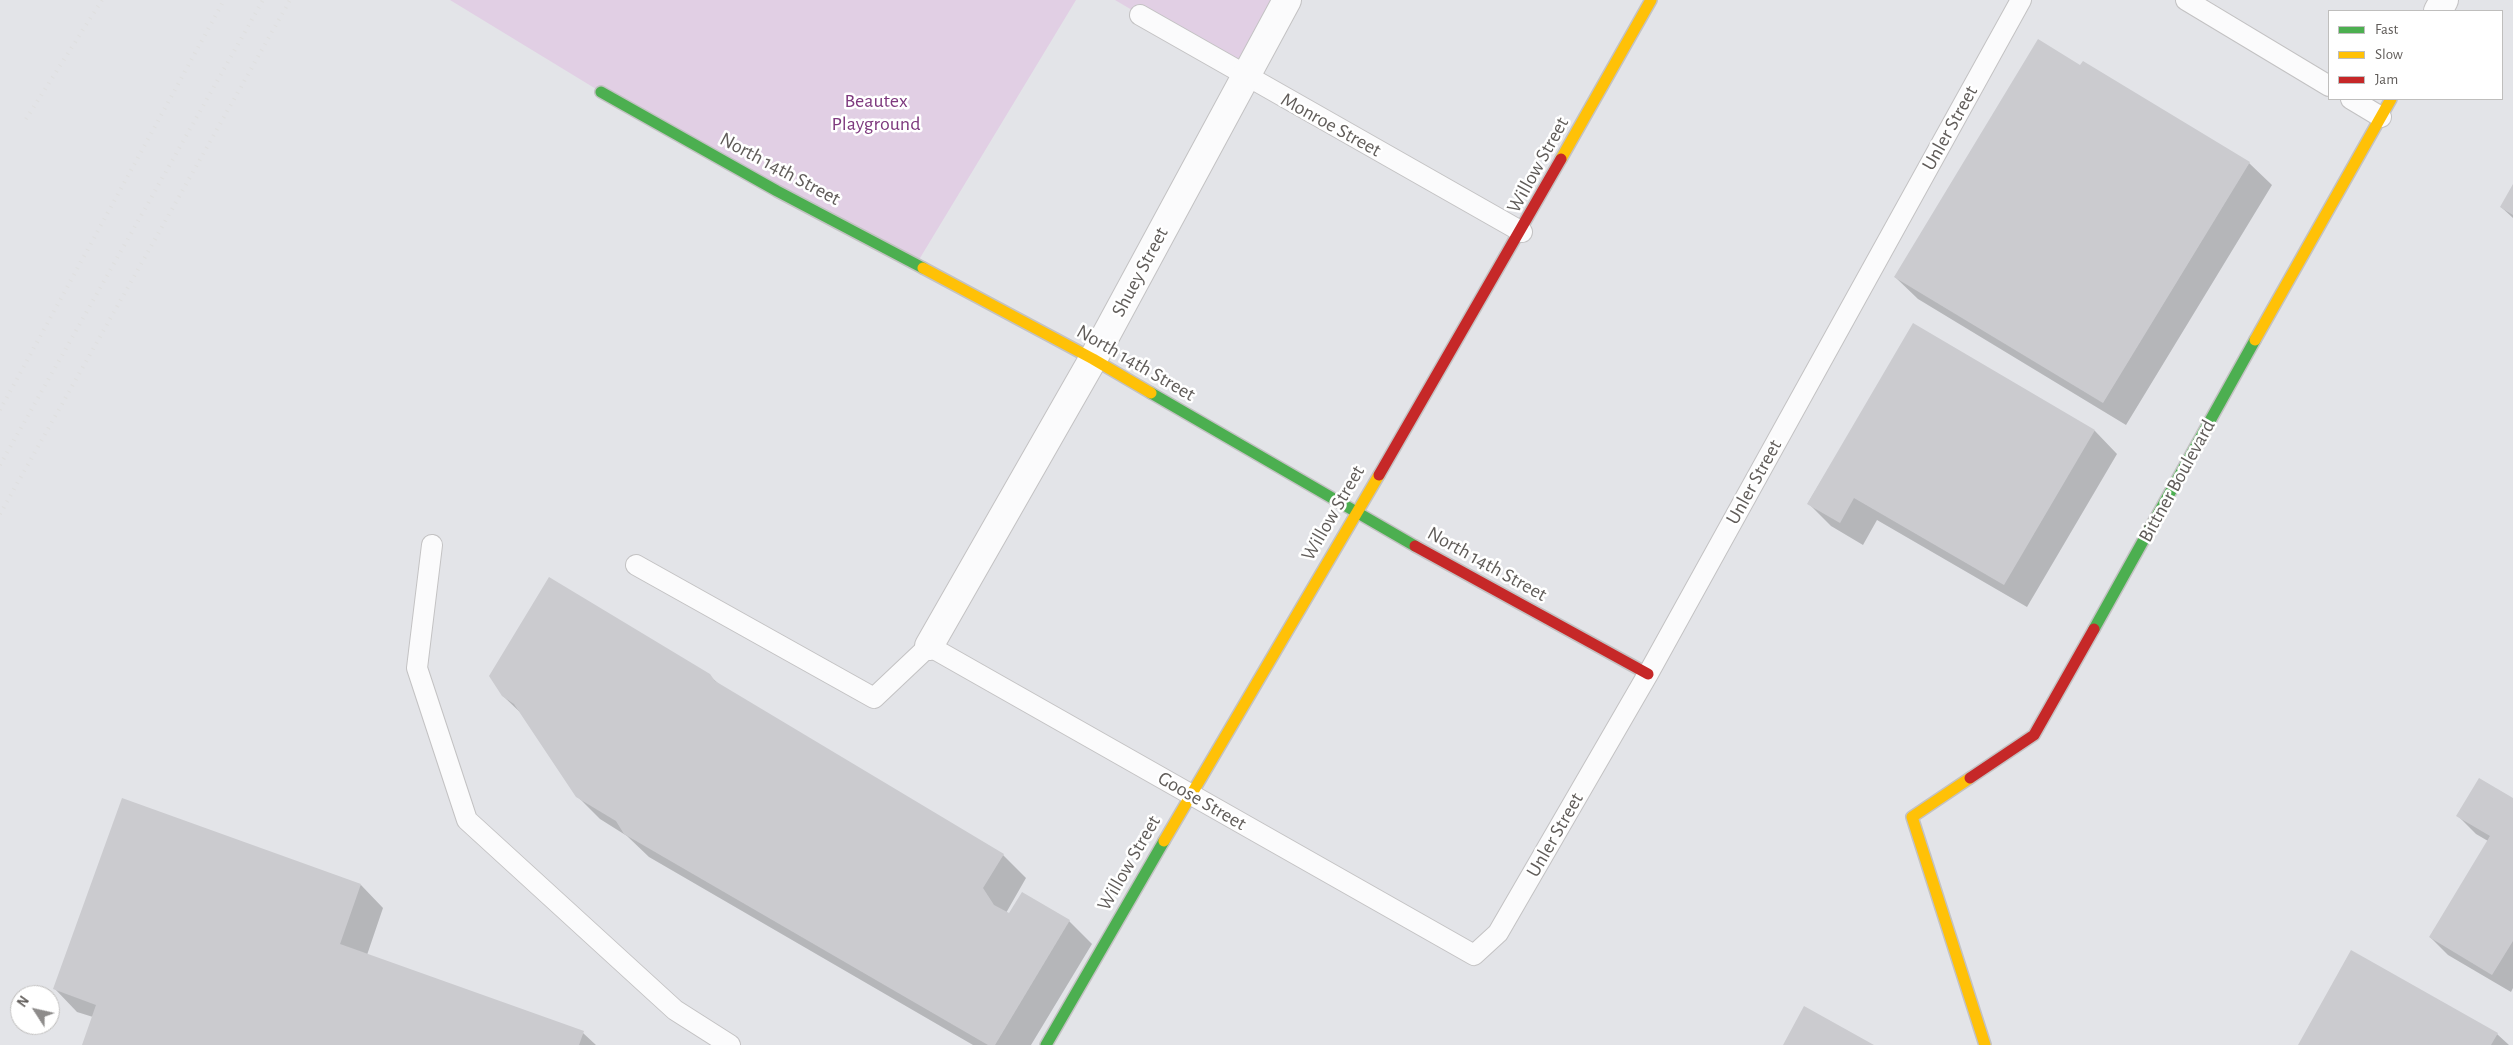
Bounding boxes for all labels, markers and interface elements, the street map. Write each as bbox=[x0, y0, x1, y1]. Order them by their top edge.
legend bbox=[2328, 10, 2503, 100]
text: Fast bbox=[2375, 22, 2398, 37]
text: Slow bbox=[2375, 47, 2403, 62]
text: Jam bbox=[2375, 72, 2398, 87]
street label: Unler Street bbox=[1917, 81, 1983, 175]
street label: Monroe Street bbox=[1277, 88, 1385, 162]
park label: Beautex Playground bbox=[831, 89, 921, 136]
street label: Willow Street bbox=[1502, 113, 1574, 217]
street label: North 14th Street bbox=[716, 127, 844, 211]
street label: Shuey Street bbox=[1106, 223, 1174, 321]
street label: North 14th Street bbox=[1072, 319, 1200, 407]
street label: Bittner Boulevard bbox=[2133, 416, 2221, 546]
street label: Unler Street bbox=[1721, 435, 1787, 529]
street label: Willow Street bbox=[1296, 461, 1370, 565]
street label: North 14th Street bbox=[1423, 521, 1551, 607]
street label: Goose Street bbox=[1153, 766, 1251, 836]
street label: Unler Street bbox=[1521, 789, 1589, 881]
street label: Willow Street bbox=[1092, 811, 1166, 915]
north arrow bbox=[10, 985, 60, 1035]
text: N bbox=[15, 994, 32, 1010]

